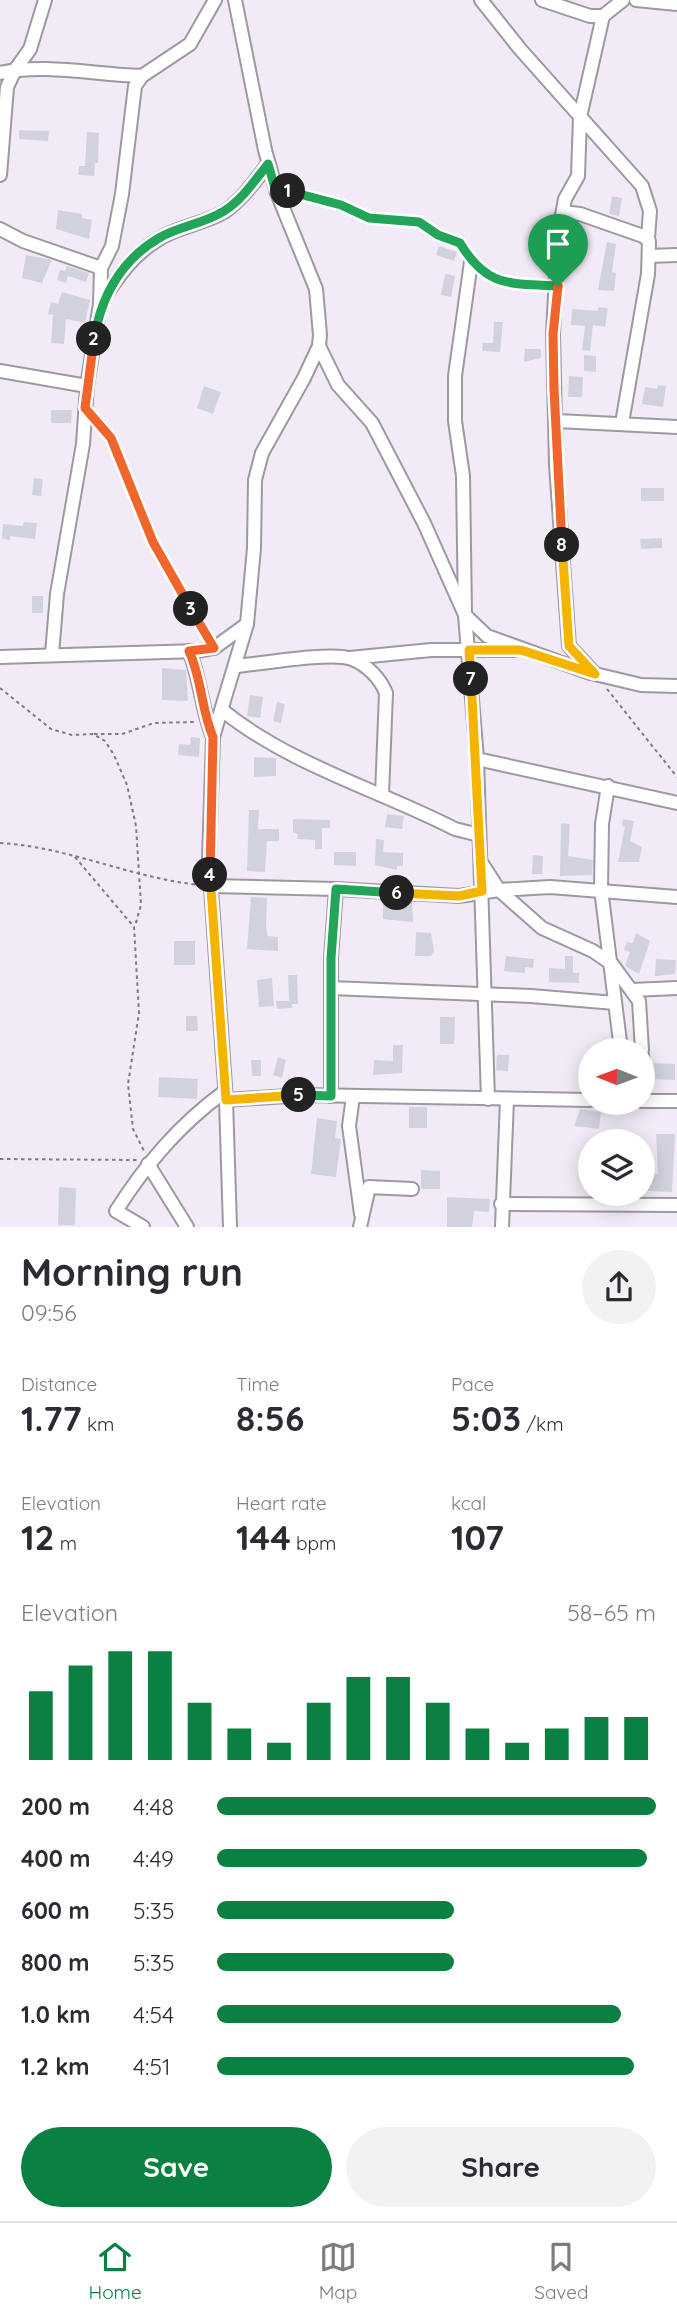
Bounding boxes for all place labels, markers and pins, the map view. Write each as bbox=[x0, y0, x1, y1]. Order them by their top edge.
pin: 1 bbox=[270, 174, 306, 208]
pin bbox=[528, 214, 588, 286]
pin: 2 bbox=[76, 322, 112, 356]
pin: 8 bbox=[544, 528, 580, 562]
pin: 3 bbox=[174, 592, 208, 626]
pin: 7 bbox=[454, 662, 489, 696]
pin: 4 bbox=[192, 858, 228, 892]
pin: 6 bbox=[380, 876, 414, 910]
pin: 5 bbox=[282, 1078, 316, 1112]

